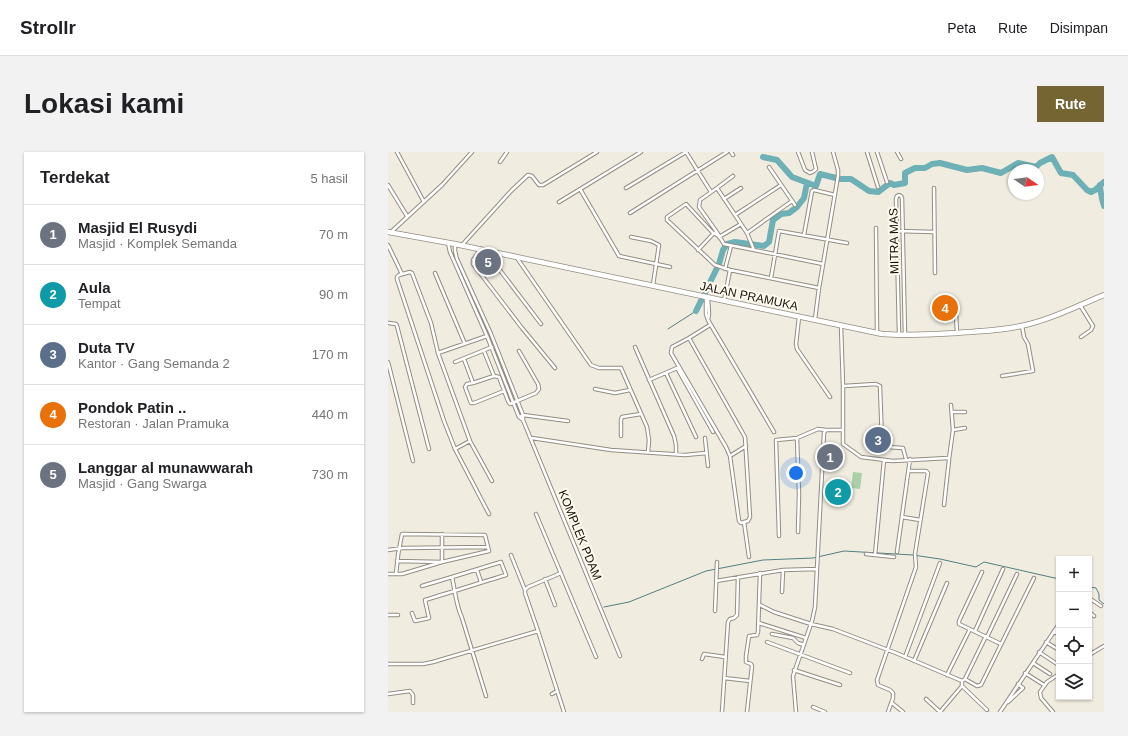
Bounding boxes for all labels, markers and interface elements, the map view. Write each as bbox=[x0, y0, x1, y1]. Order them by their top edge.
text: Strollr bbox=[20, 17, 76, 38]
text: Peta bbox=[947, 20, 976, 36]
text: Rute bbox=[998, 20, 1028, 36]
text: Disimpan bbox=[1050, 20, 1108, 36]
button: Rute bbox=[1037, 86, 1104, 122]
text: Lokasi kami bbox=[24, 88, 184, 119]
north arrow bbox=[1008, 164, 1044, 200]
text: Terdekat bbox=[40, 168, 110, 187]
text: 5 hasil bbox=[310, 171, 348, 186]
street label: MITRA MAS bbox=[886, 208, 902, 274]
text: Masjid El Rusydi bbox=[78, 219, 197, 236]
text: 1 bbox=[49, 227, 57, 242]
text: 70 m bbox=[319, 227, 348, 242]
text: Masjid · Komplek Semanda bbox=[78, 236, 237, 251]
pin: 5 bbox=[475, 247, 501, 277]
text: Aula bbox=[78, 279, 111, 296]
street label: JALAN PRAMUKA bbox=[699, 279, 799, 313]
text: 2 bbox=[49, 287, 57, 302]
text: 90 m bbox=[319, 287, 348, 302]
pin: 4 bbox=[932, 293, 958, 323]
text: Tempat bbox=[78, 296, 121, 311]
text: Duta TV bbox=[78, 339, 135, 356]
text: 3 bbox=[49, 347, 57, 362]
text: 170 m bbox=[312, 347, 348, 362]
text: Kantor · Gang Semanda 2 bbox=[78, 356, 230, 371]
text: Pondok Patin .. bbox=[78, 399, 186, 416]
text: 4 bbox=[49, 407, 57, 422]
text: 440 m bbox=[312, 407, 348, 422]
text: Restoran · Jalan Pramuka bbox=[78, 416, 229, 431]
pin: 3 bbox=[865, 425, 891, 455]
pin: 1 bbox=[817, 442, 843, 472]
text: Langgar al munawwarah bbox=[78, 459, 253, 476]
your location bbox=[786, 463, 806, 483]
text: 5 bbox=[49, 467, 57, 482]
text: 730 m bbox=[312, 467, 348, 482]
text: Masjid · Gang Swarga bbox=[78, 476, 207, 491]
pin: 2 bbox=[825, 477, 851, 507]
street label: KOMPLEK PDAM bbox=[556, 488, 604, 582]
map controls bbox=[1056, 556, 1092, 700]
button: + bbox=[1056, 556, 1092, 592]
button: − bbox=[1056, 592, 1092, 628]
button: locate bbox=[1056, 628, 1092, 664]
button: layers bbox=[1056, 664, 1092, 700]

